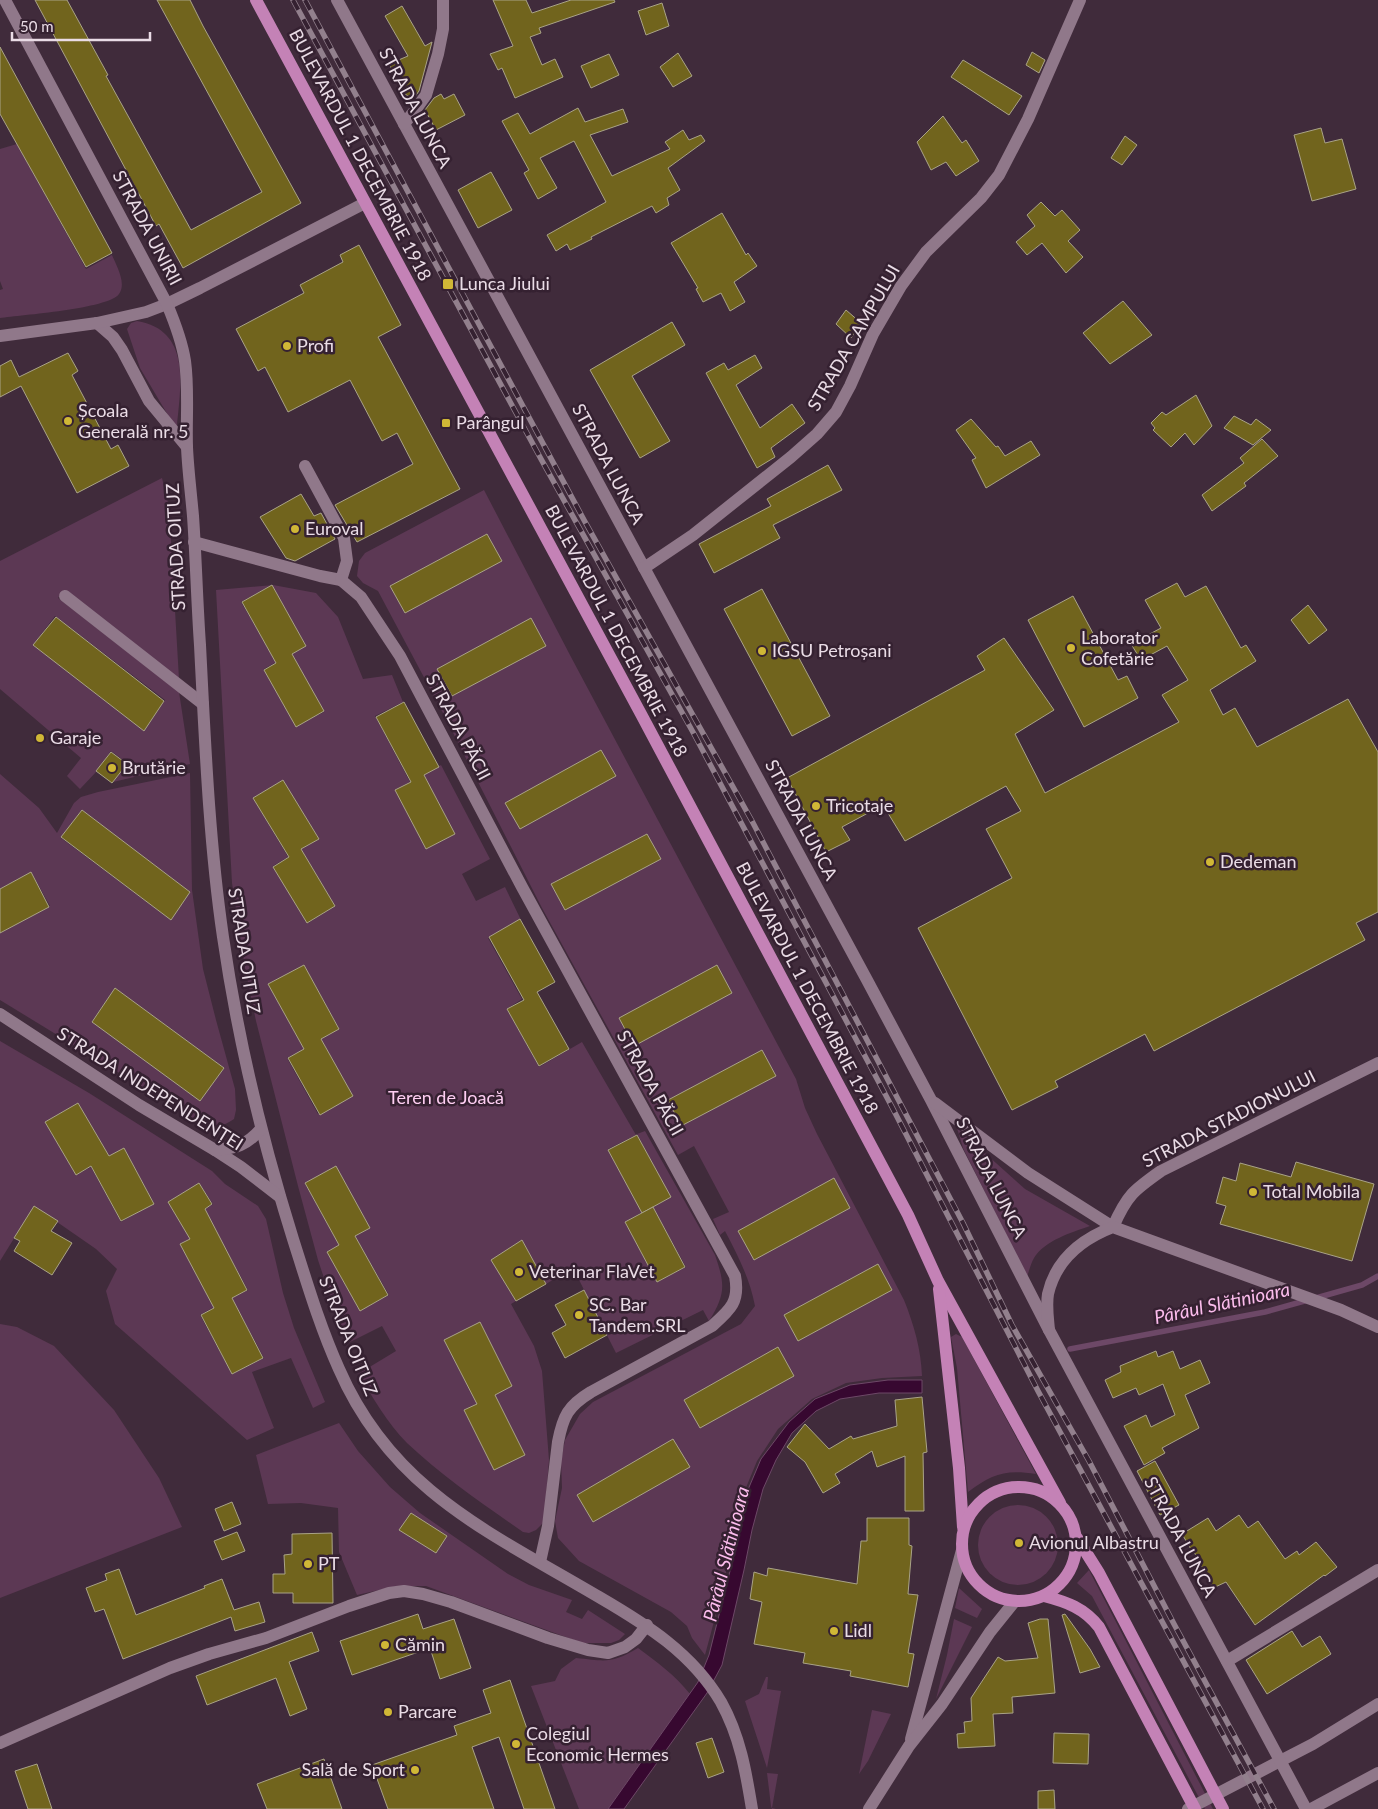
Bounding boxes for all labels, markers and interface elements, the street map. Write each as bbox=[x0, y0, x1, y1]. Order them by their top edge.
scale bar bbox=[12, 10, 150, 42]
text: 50 m bbox=[20, 17, 54, 35]
street label: BULEVARDUL 1 DECEMBRIE 1918 bbox=[285, 25, 437, 284]
street label: STRADA LUNCA bbox=[375, 43, 457, 172]
street label: STRADA UNIRII bbox=[108, 166, 187, 289]
street label: STRADA CAMPULUI bbox=[802, 260, 904, 415]
place label: Lunca Jiului bbox=[459, 272, 550, 294]
marker: Lunca Jiului bbox=[441, 277, 455, 291]
place label: Profi bbox=[297, 334, 334, 356]
marker: Profi bbox=[281, 340, 293, 352]
place label: Școala Generală nr. 5 bbox=[78, 399, 188, 442]
street label: STRADA LUNCA bbox=[568, 399, 650, 528]
place label: Parângul bbox=[456, 411, 525, 433]
marker: Școala Generală nr. 5 bbox=[62, 415, 74, 427]
marker: Parângul bbox=[440, 417, 452, 429]
street label: STRADA OITUZ bbox=[161, 483, 189, 611]
street label: BULEVARDUL 1 DECEMBRIE 1918 bbox=[541, 501, 693, 760]
place label: Euroval bbox=[305, 517, 363, 539]
marker: Euroval bbox=[289, 523, 301, 535]
place label: Laborator Cofetărie bbox=[1081, 626, 1158, 669]
place label: IGSU Petroșani bbox=[772, 639, 892, 661]
marker: Laborator Cofetărie bbox=[1065, 642, 1077, 654]
marker: IGSU Petroșani bbox=[756, 645, 768, 657]
street label: STRADA PĂCII bbox=[422, 670, 496, 783]
place label: Garaje bbox=[50, 726, 101, 748]
marker: Garaje bbox=[34, 732, 46, 744]
street label: STRADA LUNCA bbox=[761, 755, 843, 884]
place label: Brutărie bbox=[122, 756, 186, 778]
marker: Brutărie bbox=[106, 762, 118, 774]
place label: Tricotaje bbox=[826, 794, 893, 816]
marker: Tricotaje bbox=[810, 800, 822, 812]
place label: Dedeman bbox=[1220, 850, 1296, 872]
marker: Dedeman bbox=[1204, 856, 1216, 868]
street label: BULEVARDUL 1 DECEMBRIE 1918 bbox=[732, 858, 884, 1117]
street label: STRADA OITUZ bbox=[224, 886, 266, 1016]
street label: STRADA INDEPENDENȚEI bbox=[53, 1022, 248, 1154]
street label: STRADA PĂCII bbox=[613, 1026, 689, 1139]
street label: STRADA STADIONULUI bbox=[1138, 1065, 1319, 1171]
park label: Teren de Joacă bbox=[388, 1086, 504, 1108]
street label: STRADA LUNCA bbox=[952, 1113, 1032, 1243]
place label: Total Mobila bbox=[1263, 1180, 1360, 1202]
marker: Total Mobila bbox=[1247, 1186, 1259, 1198]
place label: Veterinar FlaVet bbox=[529, 1260, 655, 1282]
marker: Veterinar FlaVet bbox=[513, 1266, 525, 1278]
street label: STRADA OITUZ bbox=[315, 1272, 383, 1399]
water label: Pârâul Slătinioara bbox=[1152, 1277, 1292, 1328]
place label: SC. Bar Tandem.SRL bbox=[589, 1293, 686, 1336]
marker: SC. Bar Tandem.SRL bbox=[573, 1309, 585, 1321]
street label: STRADA LUNCA bbox=[1140, 1472, 1222, 1601]
water label: Pârâul Slătinioara bbox=[698, 1484, 753, 1624]
place label: Avionul Albastru bbox=[1029, 1531, 1159, 1553]
marker: Avionul Albastru bbox=[1013, 1537, 1025, 1549]
place label: PT bbox=[318, 1552, 340, 1574]
marker: PT bbox=[302, 1558, 314, 1570]
place label: Lidl bbox=[844, 1619, 872, 1641]
marker: Lidl bbox=[828, 1625, 840, 1637]
place label: Cămin bbox=[395, 1633, 445, 1655]
marker: Cămin bbox=[379, 1639, 391, 1651]
place label: Parcare bbox=[398, 1700, 457, 1722]
marker: Parcare bbox=[382, 1706, 394, 1718]
place label: Colegiul Economic Hermes bbox=[526, 1722, 669, 1765]
marker: Colegiul Economic Hermes bbox=[510, 1738, 522, 1750]
place label: Sală de Sport bbox=[302, 1758, 406, 1780]
marker: Sală de Sport bbox=[409, 1764, 421, 1776]

